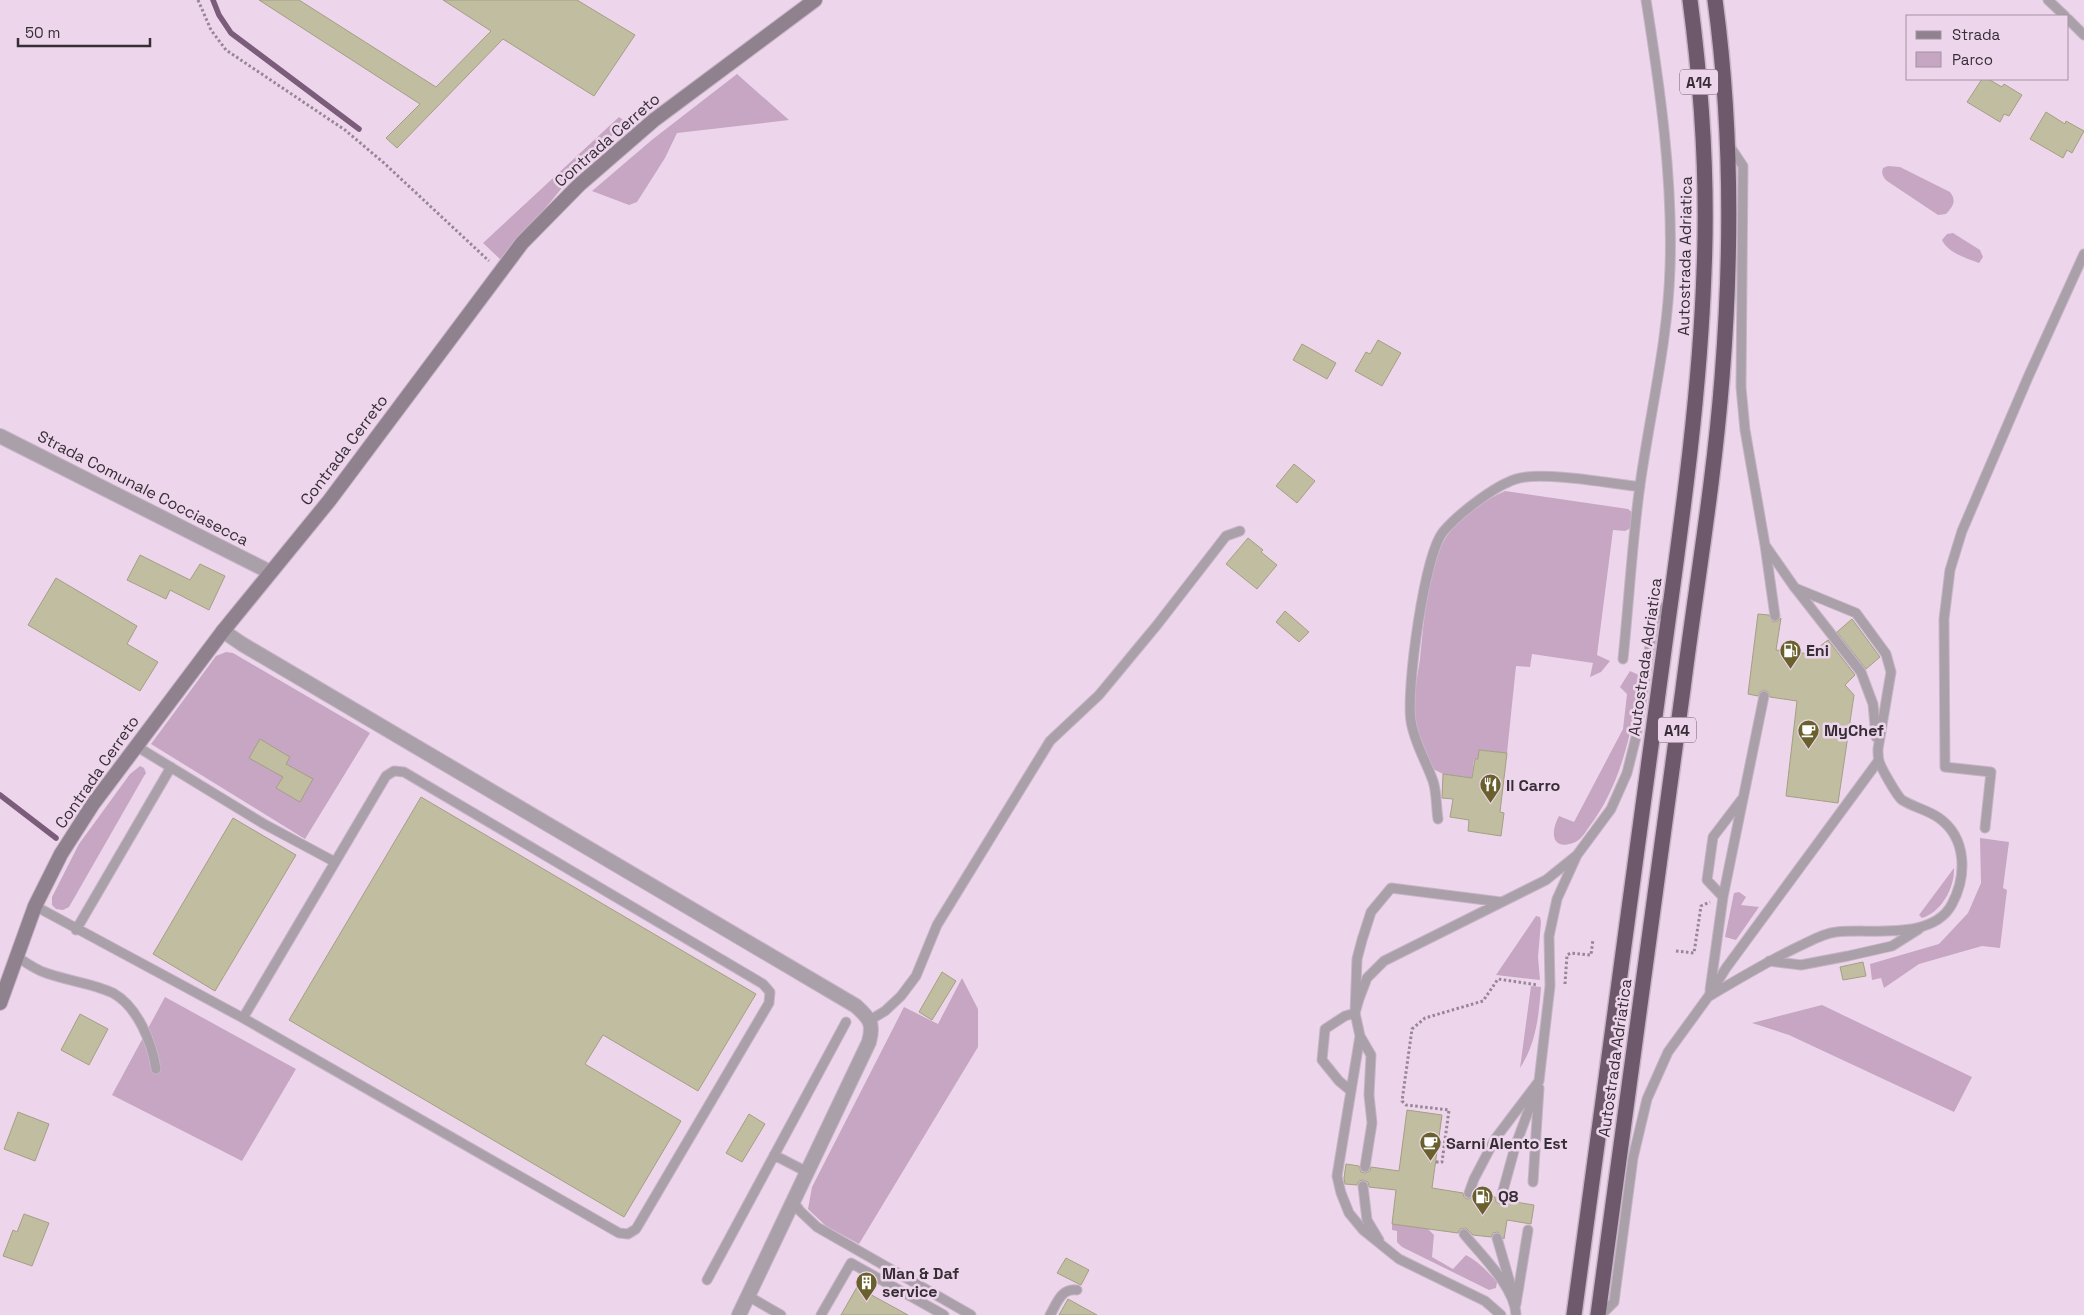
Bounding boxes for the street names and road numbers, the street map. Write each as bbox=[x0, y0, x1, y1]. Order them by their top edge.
road number: A14 bbox=[1680, 70, 1718, 94]
street label: Contrada Cerreto bbox=[550, 88, 664, 192]
street label: Autostrada Adriatica bbox=[1673, 176, 1697, 336]
street label: Contrada Cerreto bbox=[296, 391, 392, 509]
street label: Strada Comunale Cocciasecca bbox=[34, 425, 252, 551]
street label: Autostrada Adriatica bbox=[1623, 576, 1667, 738]
street label: Contrada Cerreto bbox=[50, 711, 144, 833]
road number: A14 bbox=[1658, 718, 1696, 742]
street label: Autostrada Adriatica bbox=[1593, 977, 1637, 1139]

